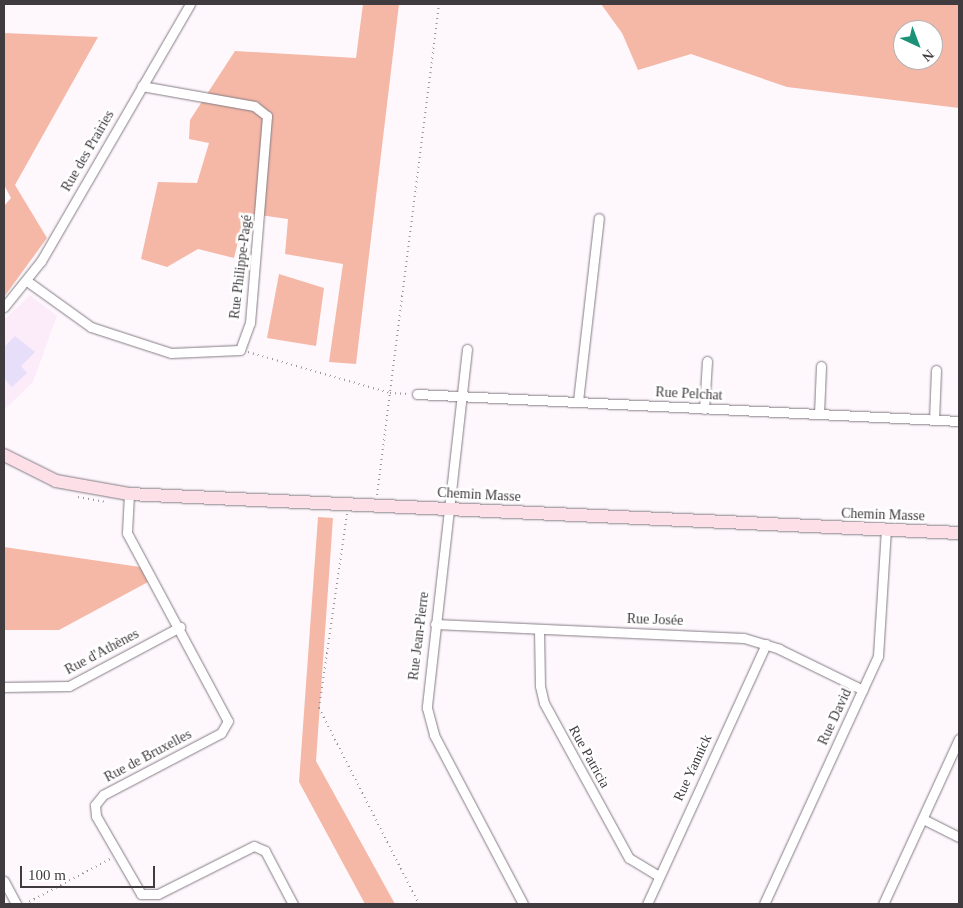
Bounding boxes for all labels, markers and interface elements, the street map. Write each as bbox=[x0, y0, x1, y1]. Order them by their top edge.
north arrow bbox=[893, 20, 943, 70]
text: N bbox=[919, 47, 937, 65]
street label: Rue des Prairies bbox=[58, 107, 118, 195]
street label: Rue Philippe-Pagé bbox=[226, 214, 256, 320]
street label: Rue Pelchat bbox=[655, 384, 723, 404]
street label: Chemin Masse bbox=[437, 484, 521, 506]
street label: Chemin Masse bbox=[841, 505, 925, 525]
street label: Rue Jean-Pierre bbox=[405, 591, 433, 681]
street label: Rue Josée bbox=[627, 611, 683, 629]
street label: Rue d'Athènes bbox=[62, 625, 142, 679]
street label: Rue David bbox=[815, 686, 855, 748]
street label: Rue Patricia bbox=[565, 723, 613, 791]
street label: Rue de Bruxelles bbox=[101, 726, 195, 786]
street label: Rue Yannick bbox=[670, 732, 716, 804]
scale bar bbox=[22, 856, 158, 888]
text: 100 m bbox=[28, 867, 66, 883]

